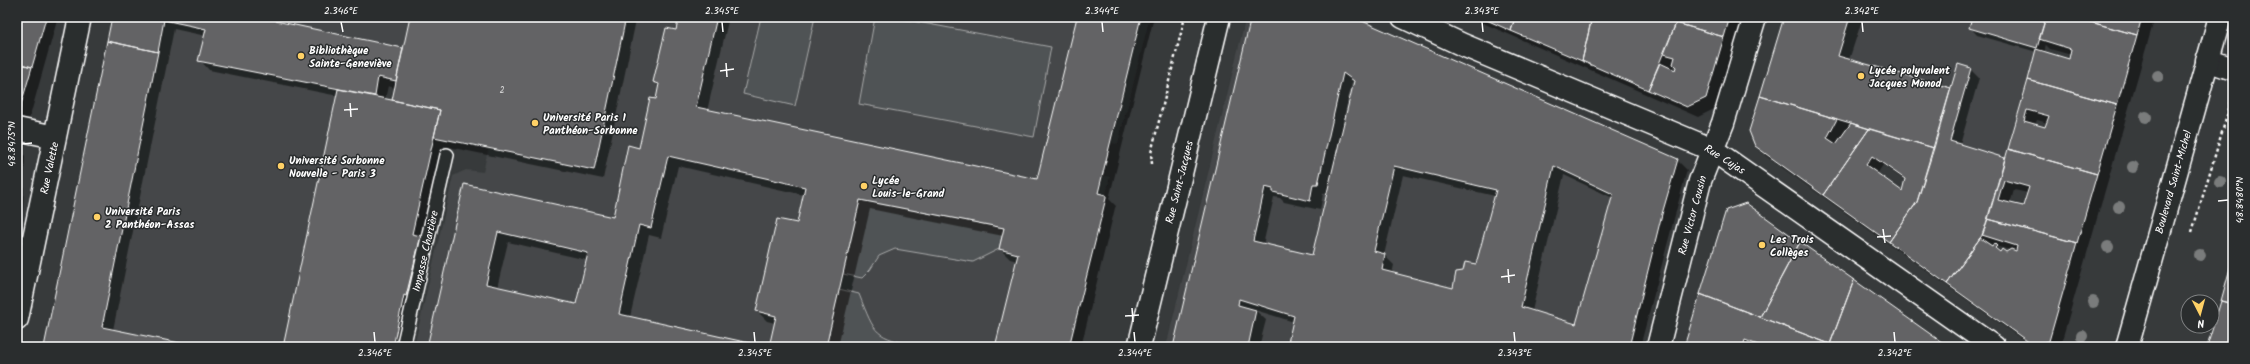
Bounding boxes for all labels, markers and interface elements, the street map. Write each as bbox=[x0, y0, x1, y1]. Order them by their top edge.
text: 2.346°E bbox=[324, 3, 359, 19]
text: 2.345°E bbox=[705, 3, 740, 19]
text: 2.344°E bbox=[1085, 3, 1120, 19]
text: 2.343°E bbox=[1465, 3, 1500, 19]
text: 2.342°E bbox=[1845, 3, 1880, 19]
place label: Bibliothèque Sainte-Geneviève bbox=[309, 42, 392, 73]
marker: Bibliothèque Sainte-Geneviève bbox=[296, 51, 306, 61]
place label: Lycée polyvalent Jacques Monod bbox=[1869, 62, 1951, 93]
marker: Lycée polyvalent Jacques Monod bbox=[1856, 71, 1866, 81]
house number: 2 bbox=[499, 83, 505, 98]
place label: Université Paris 1 Panthéon-Sorbonne bbox=[543, 109, 638, 140]
marker: Université Paris 1 Panthéon-Sorbonne bbox=[530, 118, 540, 128]
text: 48.8475°N bbox=[4, 121, 20, 167]
street label: Boulevard Saint-Michel bbox=[2151, 128, 2197, 236]
street label: Rue Saint-Jacques bbox=[1161, 138, 1199, 226]
street label: Rue Valette bbox=[36, 140, 64, 196]
street label: Rue Cujas bbox=[1700, 140, 1749, 180]
place label: Université Sorbonne Nouvelle - Paris 3 bbox=[289, 152, 385, 183]
marker: Université Sorbonne Nouvelle - Paris 3 bbox=[276, 161, 286, 171]
place label: Lycée Louis-le-Grand bbox=[872, 172, 946, 203]
street label: Rue Victor Cousin bbox=[1674, 173, 1712, 257]
text: 48.8480°N bbox=[2232, 176, 2248, 223]
marker: Lycée Louis-le-Grand bbox=[859, 181, 869, 191]
place label: Université Paris 2 Panthéon-Assas bbox=[105, 203, 195, 234]
street label: Impasse Chartière bbox=[408, 209, 444, 294]
marker: Université Paris 2 Panthéon-Assas bbox=[92, 212, 102, 222]
place label: Les Trois Collèges bbox=[1770, 231, 1815, 262]
marker: Les Trois Collèges bbox=[1757, 240, 1767, 250]
north arrow bbox=[2180, 294, 2220, 334]
text: N bbox=[2196, 314, 2205, 332]
text: 2.346°E bbox=[358, 345, 393, 361]
text: 2.345°E bbox=[738, 345, 773, 361]
text: 2.344°E bbox=[1118, 345, 1153, 361]
text: 2.343°E bbox=[1498, 345, 1533, 361]
text: 2.342°E bbox=[1878, 345, 1913, 361]

